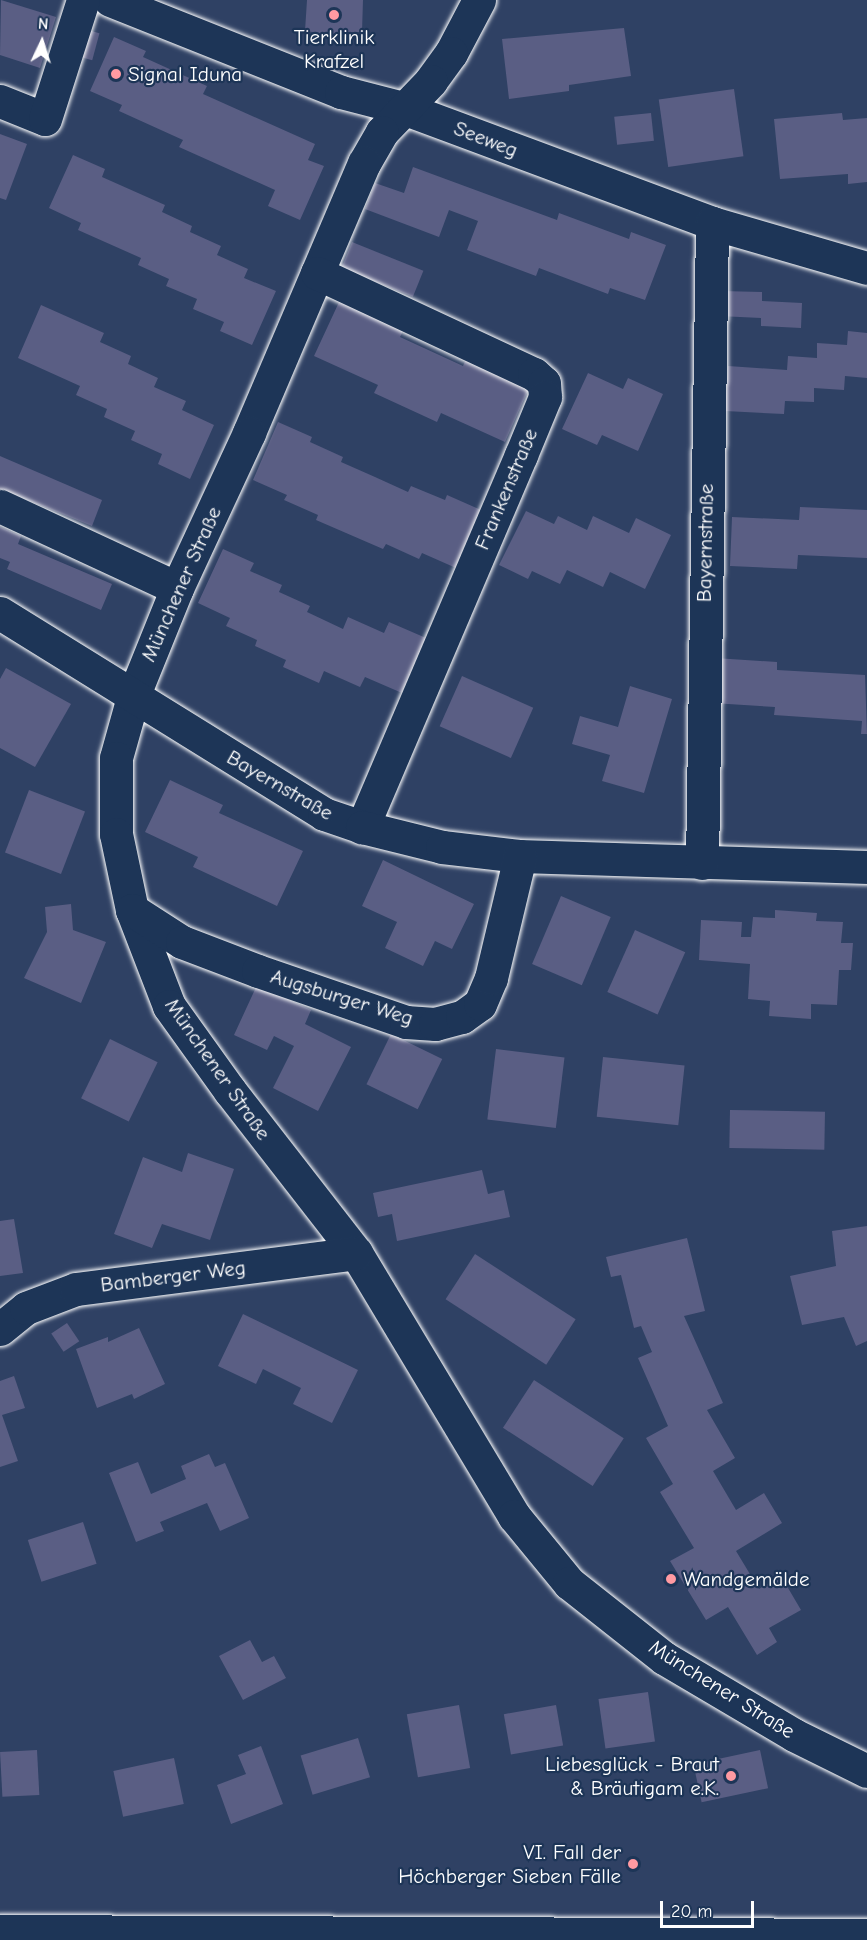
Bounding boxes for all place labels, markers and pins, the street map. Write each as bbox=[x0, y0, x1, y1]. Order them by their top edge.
marker: Tierklinik Krafzel bbox=[327, 8, 341, 22]
place label: Tierklinik Krafzel bbox=[294, 24, 374, 74]
place label: Signal Iduna bbox=[128, 61, 242, 87]
marker: Signal Iduna bbox=[109, 67, 123, 81]
place label: Wandgemälde bbox=[683, 1566, 809, 1592]
marker: Wandgemälde bbox=[664, 1572, 678, 1586]
place label: Liebesglück - Braut & Bräutigam e.K. bbox=[545, 1751, 719, 1801]
marker: Liebesglück - Braut & Bräutigam e.K. bbox=[724, 1769, 738, 1783]
place label: VI. Fall der Höchberger Sieben Fälle bbox=[398, 1839, 621, 1889]
marker: VI. Fall der Höchberger Sieben Fälle bbox=[626, 1857, 640, 1871]

